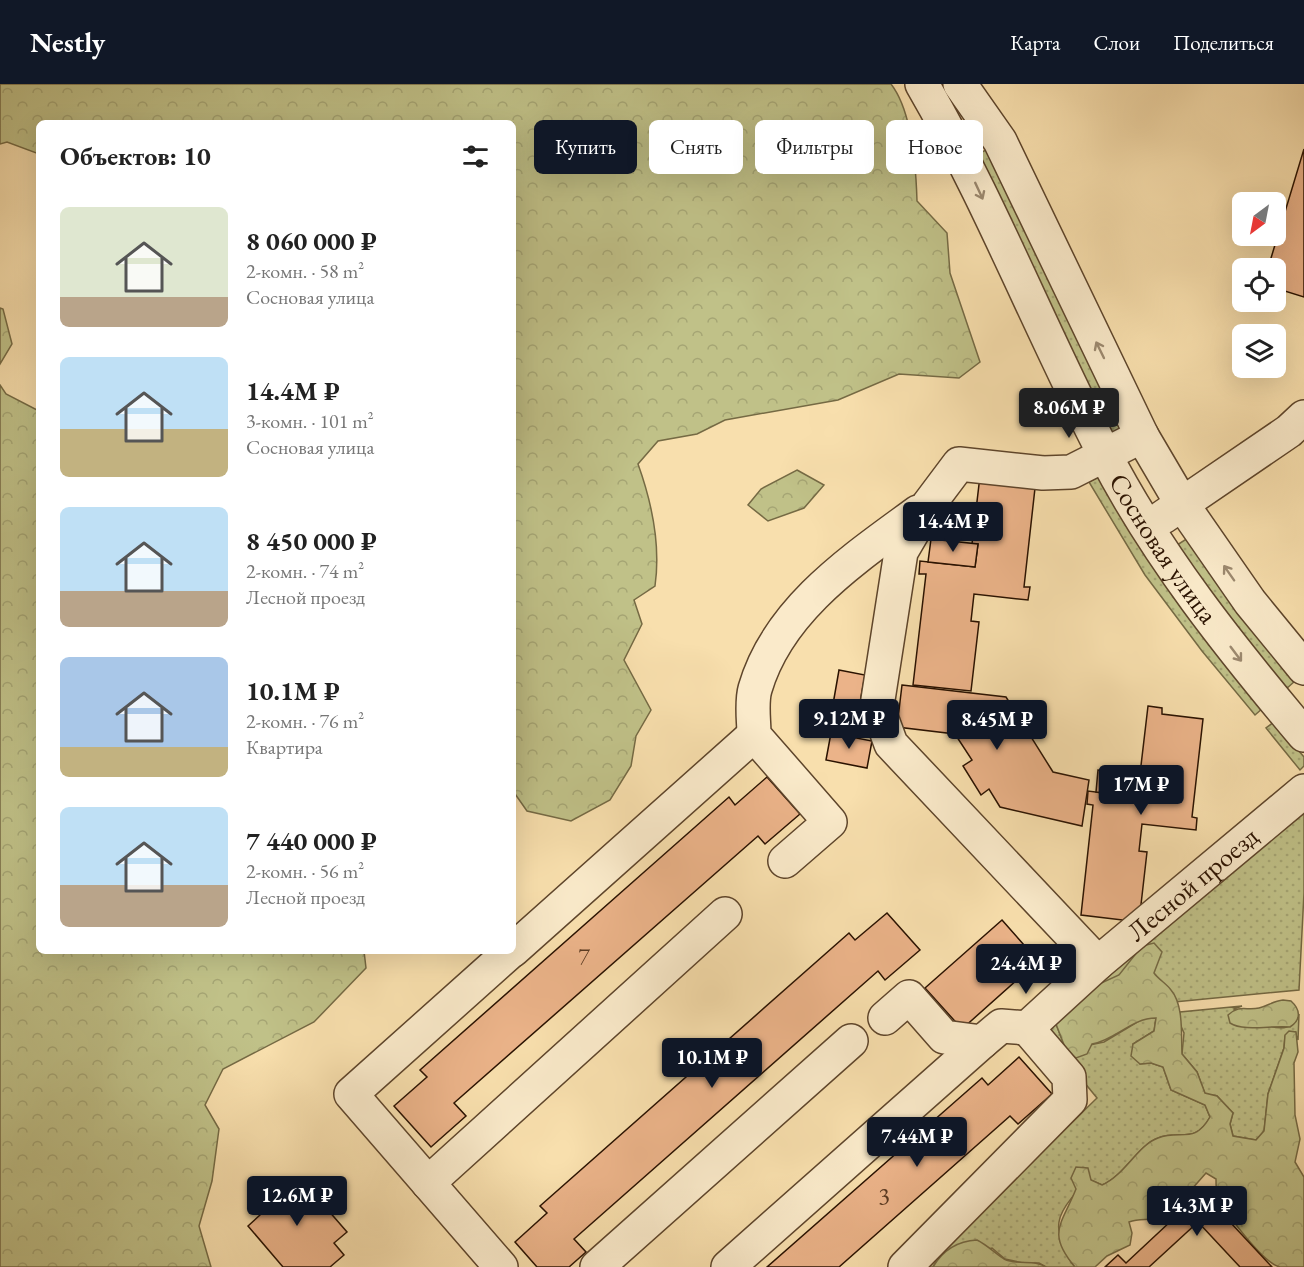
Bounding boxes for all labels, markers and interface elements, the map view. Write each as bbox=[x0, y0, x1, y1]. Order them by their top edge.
text: Nestly bbox=[30, 24, 105, 60]
text: Карта bbox=[1010, 29, 1060, 56]
text: Слои bbox=[1093, 29, 1140, 56]
text: Поделиться bbox=[1173, 29, 1274, 56]
chip: Купить bbox=[534, 120, 637, 174]
chip: Снять bbox=[649, 120, 743, 174]
chip: Фильтры bbox=[755, 120, 874, 174]
chip: Новое bbox=[886, 120, 983, 174]
text: Объектов: 10 bbox=[60, 139, 211, 173]
icon: filters bbox=[459, 140, 492, 173]
one-way arrow bbox=[973, 182, 985, 200]
north arrow bbox=[1232, 192, 1286, 246]
map controls bbox=[1232, 192, 1286, 378]
text: 8 060 000 ₽ bbox=[246, 224, 377, 258]
icon: home bbox=[108, 231, 180, 303]
text: 2-комн. · 58 m² bbox=[246, 258, 364, 284]
button: locate bbox=[1232, 258, 1286, 312]
text: Сосновая улица bbox=[246, 284, 374, 310]
button: layers bbox=[1232, 324, 1286, 378]
one-way arrow bbox=[1094, 341, 1106, 359]
text: 14.4M ₽ bbox=[246, 374, 340, 408]
icon: home bbox=[108, 381, 180, 453]
pin: 8.06M ₽ bbox=[1014, 388, 1124, 439]
text: 8.06M ₽ bbox=[1033, 394, 1105, 420]
text: 3-комн. · 101 m² bbox=[246, 408, 374, 434]
text: Сосновая улица bbox=[246, 434, 374, 460]
street label: Сосновая улица bbox=[1101, 467, 1226, 631]
pin: 14.4M ₽ bbox=[898, 502, 1008, 553]
text: 14.4M ₽ bbox=[917, 508, 989, 534]
text: 8 450 000 ₽ bbox=[246, 524, 377, 558]
icon: home bbox=[108, 531, 180, 603]
text: 2-комн. · 74 m² bbox=[246, 558, 364, 584]
one-way arrow bbox=[1223, 565, 1235, 581]
text: Лесной проезд bbox=[246, 584, 365, 610]
one-way arrow bbox=[1229, 646, 1242, 662]
text: 10.1M ₽ bbox=[246, 674, 340, 708]
icon: home bbox=[108, 681, 180, 753]
pin: 9.12M ₽ bbox=[794, 699, 904, 750]
pin: 8.45M ₽ bbox=[942, 700, 1052, 751]
text: 9.12M ₽ bbox=[813, 705, 885, 731]
text: 8.45M ₽ bbox=[961, 706, 1033, 732]
text: 2-комн. · 76 m² bbox=[246, 708, 364, 734]
text: Квартира bbox=[246, 734, 323, 760]
pin: 17M ₽ bbox=[1099, 765, 1183, 816]
text: 17M ₽ bbox=[1113, 771, 1169, 797]
street label: Лесной проезд bbox=[1119, 819, 1265, 949]
text: 7 440 000 ₽ bbox=[246, 824, 377, 858]
icon: home bbox=[108, 831, 180, 903]
text: 2-комн. · 56 m² bbox=[246, 858, 364, 884]
text: Лесной проезд bbox=[246, 884, 365, 910]
house number: 7 bbox=[578, 941, 590, 972]
pin: 24.4M ₽ bbox=[971, 944, 1081, 995]
text: 24.4M ₽ bbox=[990, 950, 1062, 976]
pin: 10.1M ₽ bbox=[657, 1038, 767, 1089]
text: 10.1M ₽ bbox=[676, 1044, 748, 1070]
pin: 7.44M ₽ bbox=[862, 1117, 972, 1168]
text: 7.44M ₽ bbox=[881, 1123, 953, 1149]
pin: 12.6M ₽ bbox=[242, 1176, 352, 1227]
house number: 3 bbox=[878, 1180, 890, 1211]
text: 12.6M ₽ bbox=[261, 1182, 333, 1208]
pin: 14.3M ₽ bbox=[1142, 1186, 1252, 1237]
text: 14.3M ₽ bbox=[1161, 1192, 1233, 1218]

